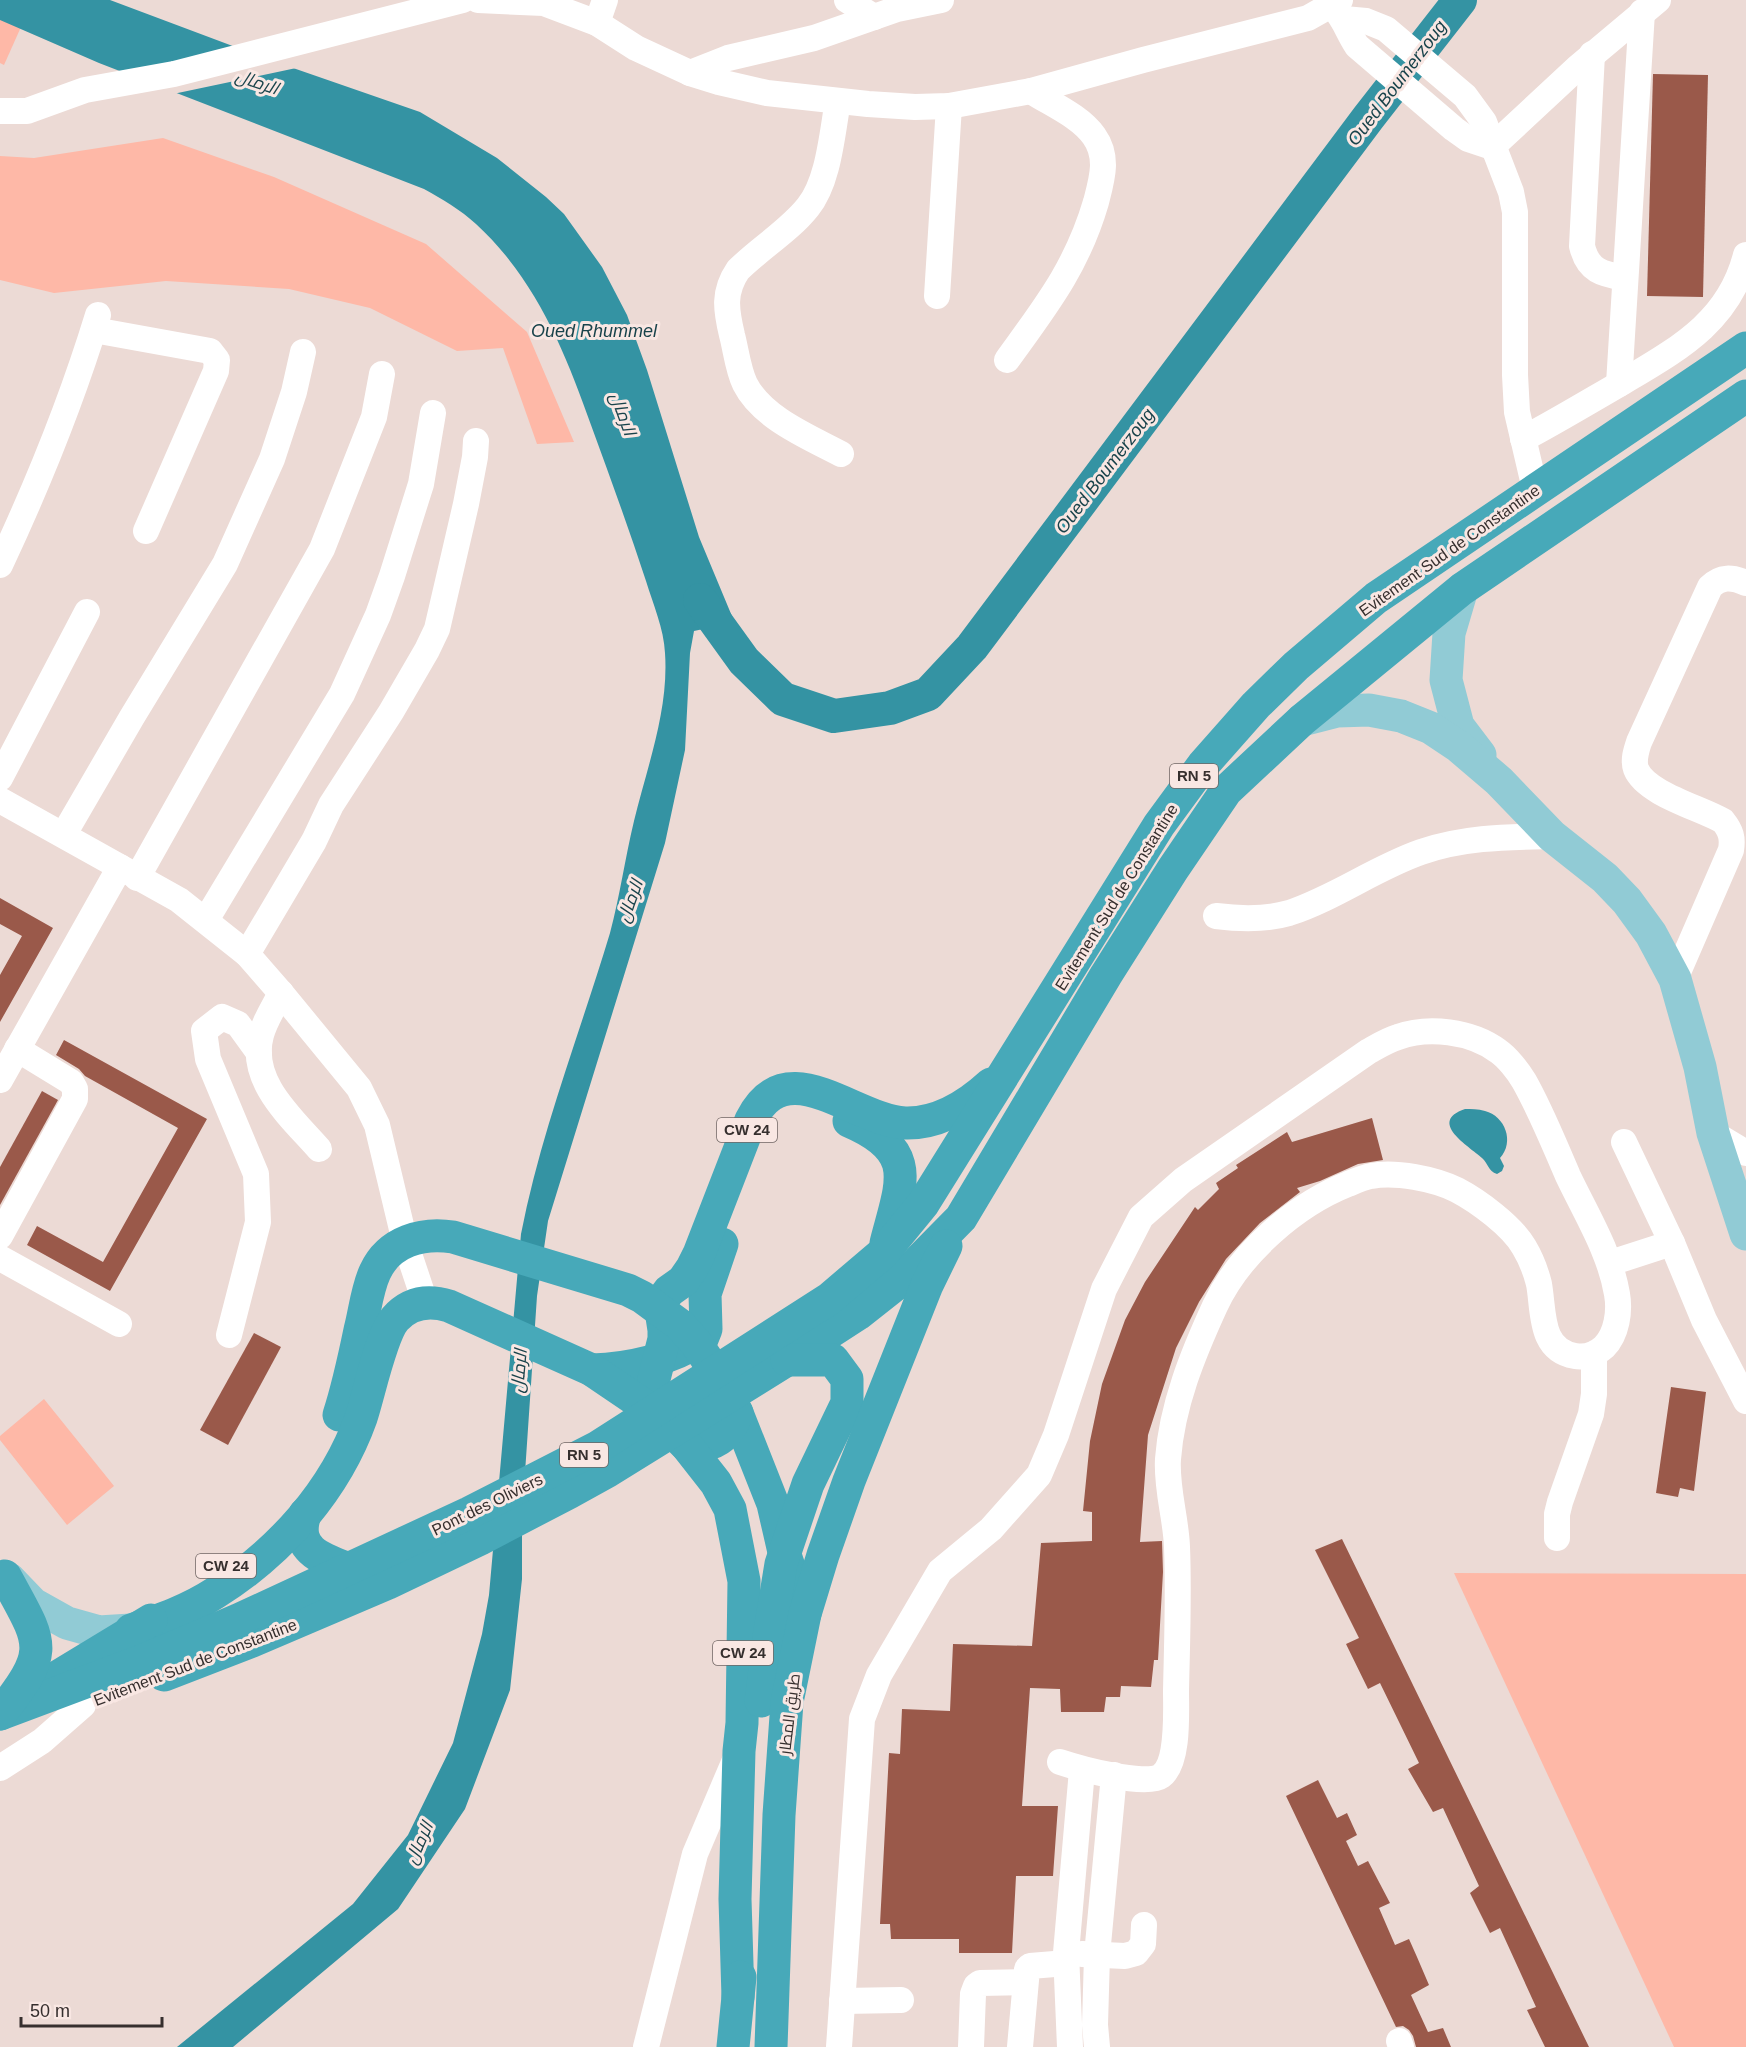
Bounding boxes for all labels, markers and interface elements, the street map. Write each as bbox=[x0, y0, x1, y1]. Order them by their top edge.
water label: Oued Boumerzoug bbox=[1344, 17, 1450, 149]
water label: الرمال bbox=[233, 65, 283, 100]
water label: Oued Rhummel bbox=[531, 321, 658, 341]
water label: الرمال bbox=[605, 390, 641, 440]
water label: Oued Boumerzoug bbox=[1052, 405, 1158, 537]
street label: Evitement Sud de Constantine bbox=[1356, 481, 1543, 619]
road number: RN 5 bbox=[1170, 764, 1218, 788]
street label: Evitement Sud de Constantine bbox=[1052, 801, 1181, 993]
water label: الرمال bbox=[613, 875, 649, 925]
road number: CW 24 bbox=[717, 1118, 777, 1142]
water label: الرمال bbox=[507, 1346, 532, 1394]
road number: RN 5 bbox=[560, 1443, 608, 1467]
street label: Pont des Oliviers bbox=[429, 1470, 545, 1539]
road number: CW 24 bbox=[196, 1554, 256, 1578]
street label: Evitement Sud de Constantine bbox=[91, 1616, 299, 1709]
road number: CW 24 bbox=[713, 1641, 773, 1665]
street label: طريق المطار bbox=[776, 1673, 805, 1757]
water label: الرمال bbox=[401, 1817, 439, 1868]
scale bar bbox=[21, 1990, 162, 2028]
text: 50 m bbox=[30, 2001, 70, 2021]

